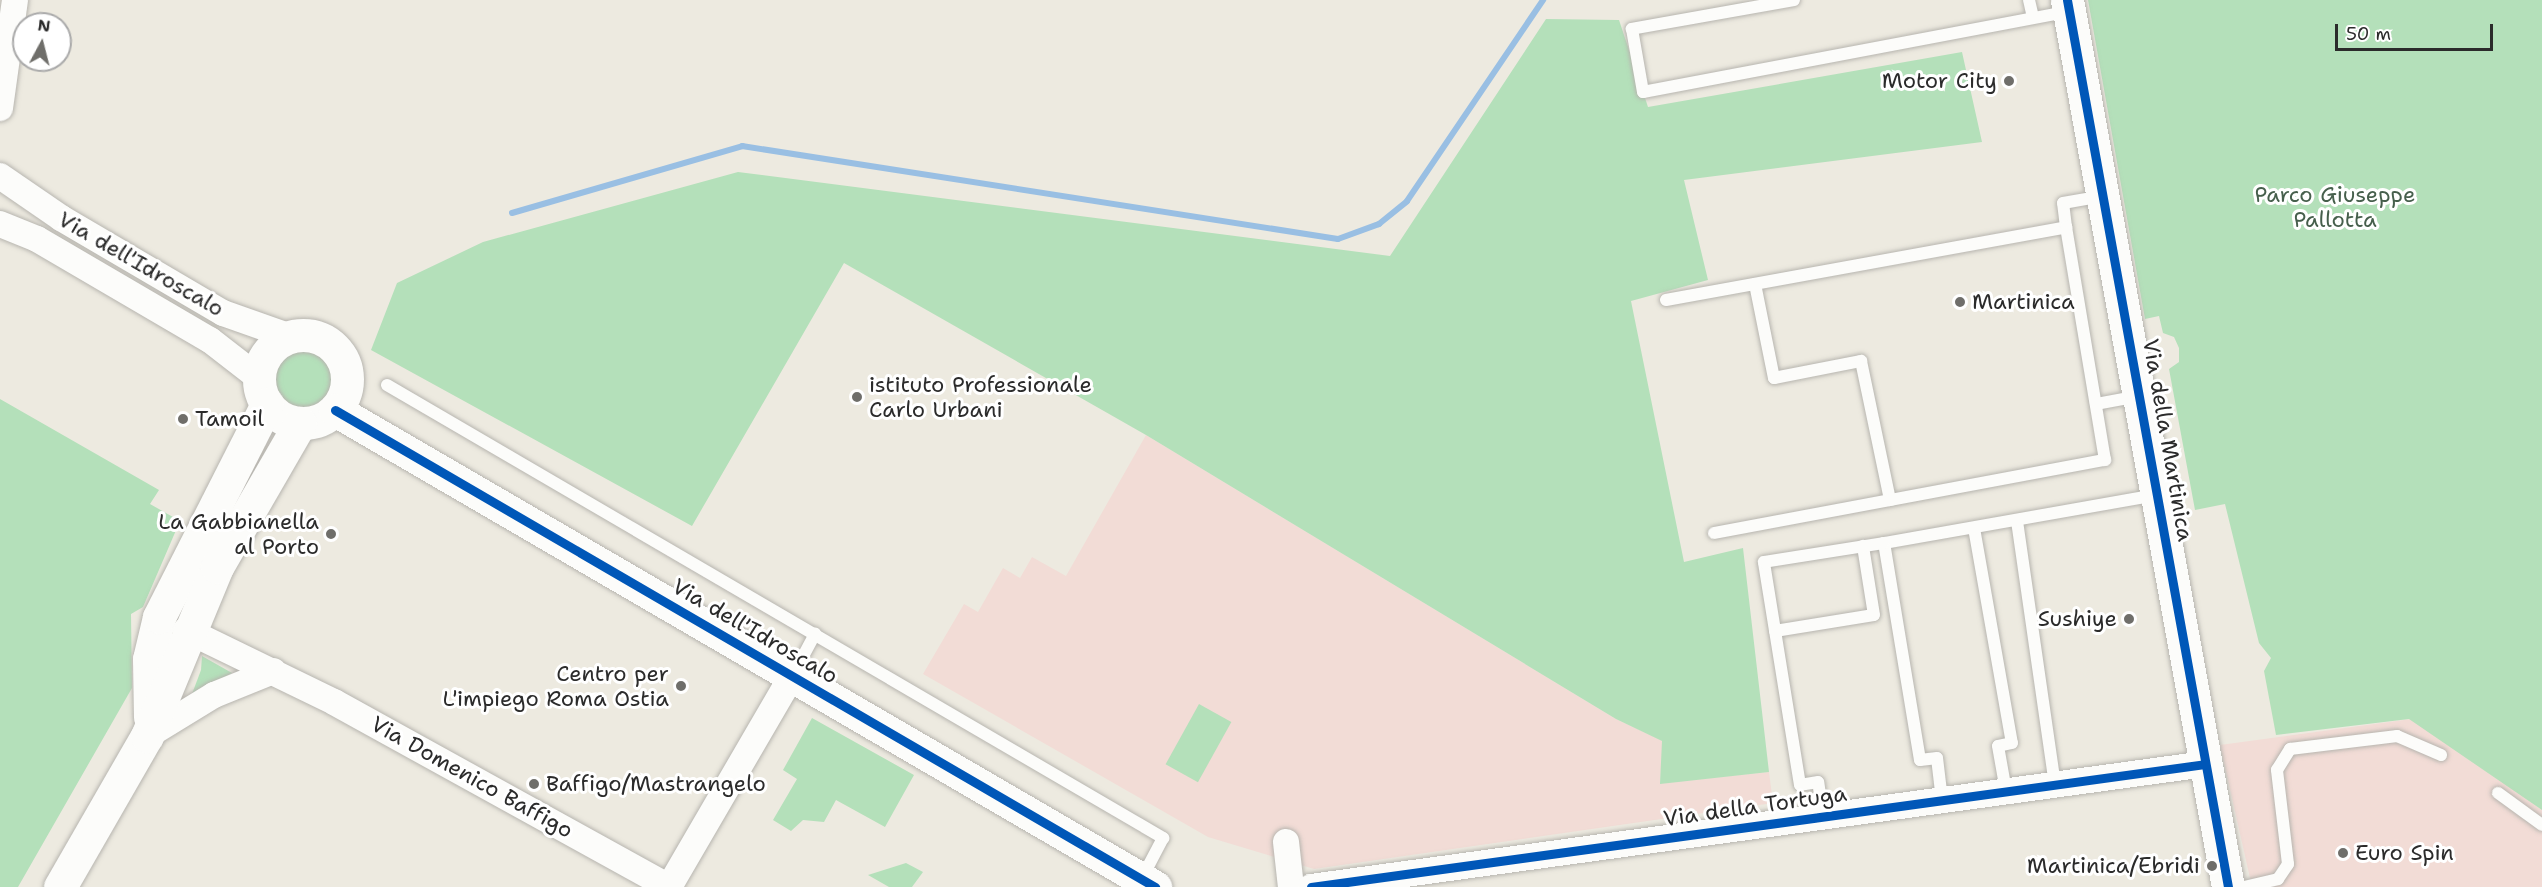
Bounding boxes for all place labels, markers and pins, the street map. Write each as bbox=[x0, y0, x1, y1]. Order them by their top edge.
place label: Motor City bbox=[1882, 68, 1997, 94]
marker: Motor City bbox=[2002, 74, 2016, 88]
place label: Martinica bbox=[1972, 289, 2075, 315]
marker: Martinica bbox=[1953, 295, 1967, 309]
place label: istituto Professionale Carlo Urbani bbox=[869, 371, 1092, 422]
marker: istituto Professionale Carlo Urbani bbox=[850, 390, 864, 404]
place label: Tamoil bbox=[195, 406, 264, 432]
marker: Tamoil bbox=[176, 412, 190, 426]
place label: La Gabbianella al Porto bbox=[158, 508, 319, 560]
marker: La Gabbianella al Porto bbox=[324, 527, 338, 541]
place label: Sushiye bbox=[2038, 606, 2117, 632]
marker: Sushiye bbox=[2122, 612, 2136, 626]
place label: Centro per L'impiego Roma Ostia bbox=[443, 660, 669, 712]
marker: Centro per L'impiego Roma Ostia bbox=[674, 679, 688, 693]
place label: Baffigo/Mastrangelo bbox=[546, 771, 766, 797]
marker: Baffigo/Mastrangelo bbox=[527, 777, 541, 791]
place label: Euro Spin bbox=[2355, 840, 2454, 866]
marker: Euro Spin bbox=[2336, 846, 2350, 860]
place label: Martinica/Ebridi bbox=[2027, 853, 2200, 879]
marker: Martinica/Ebridi bbox=[2205, 859, 2219, 873]

